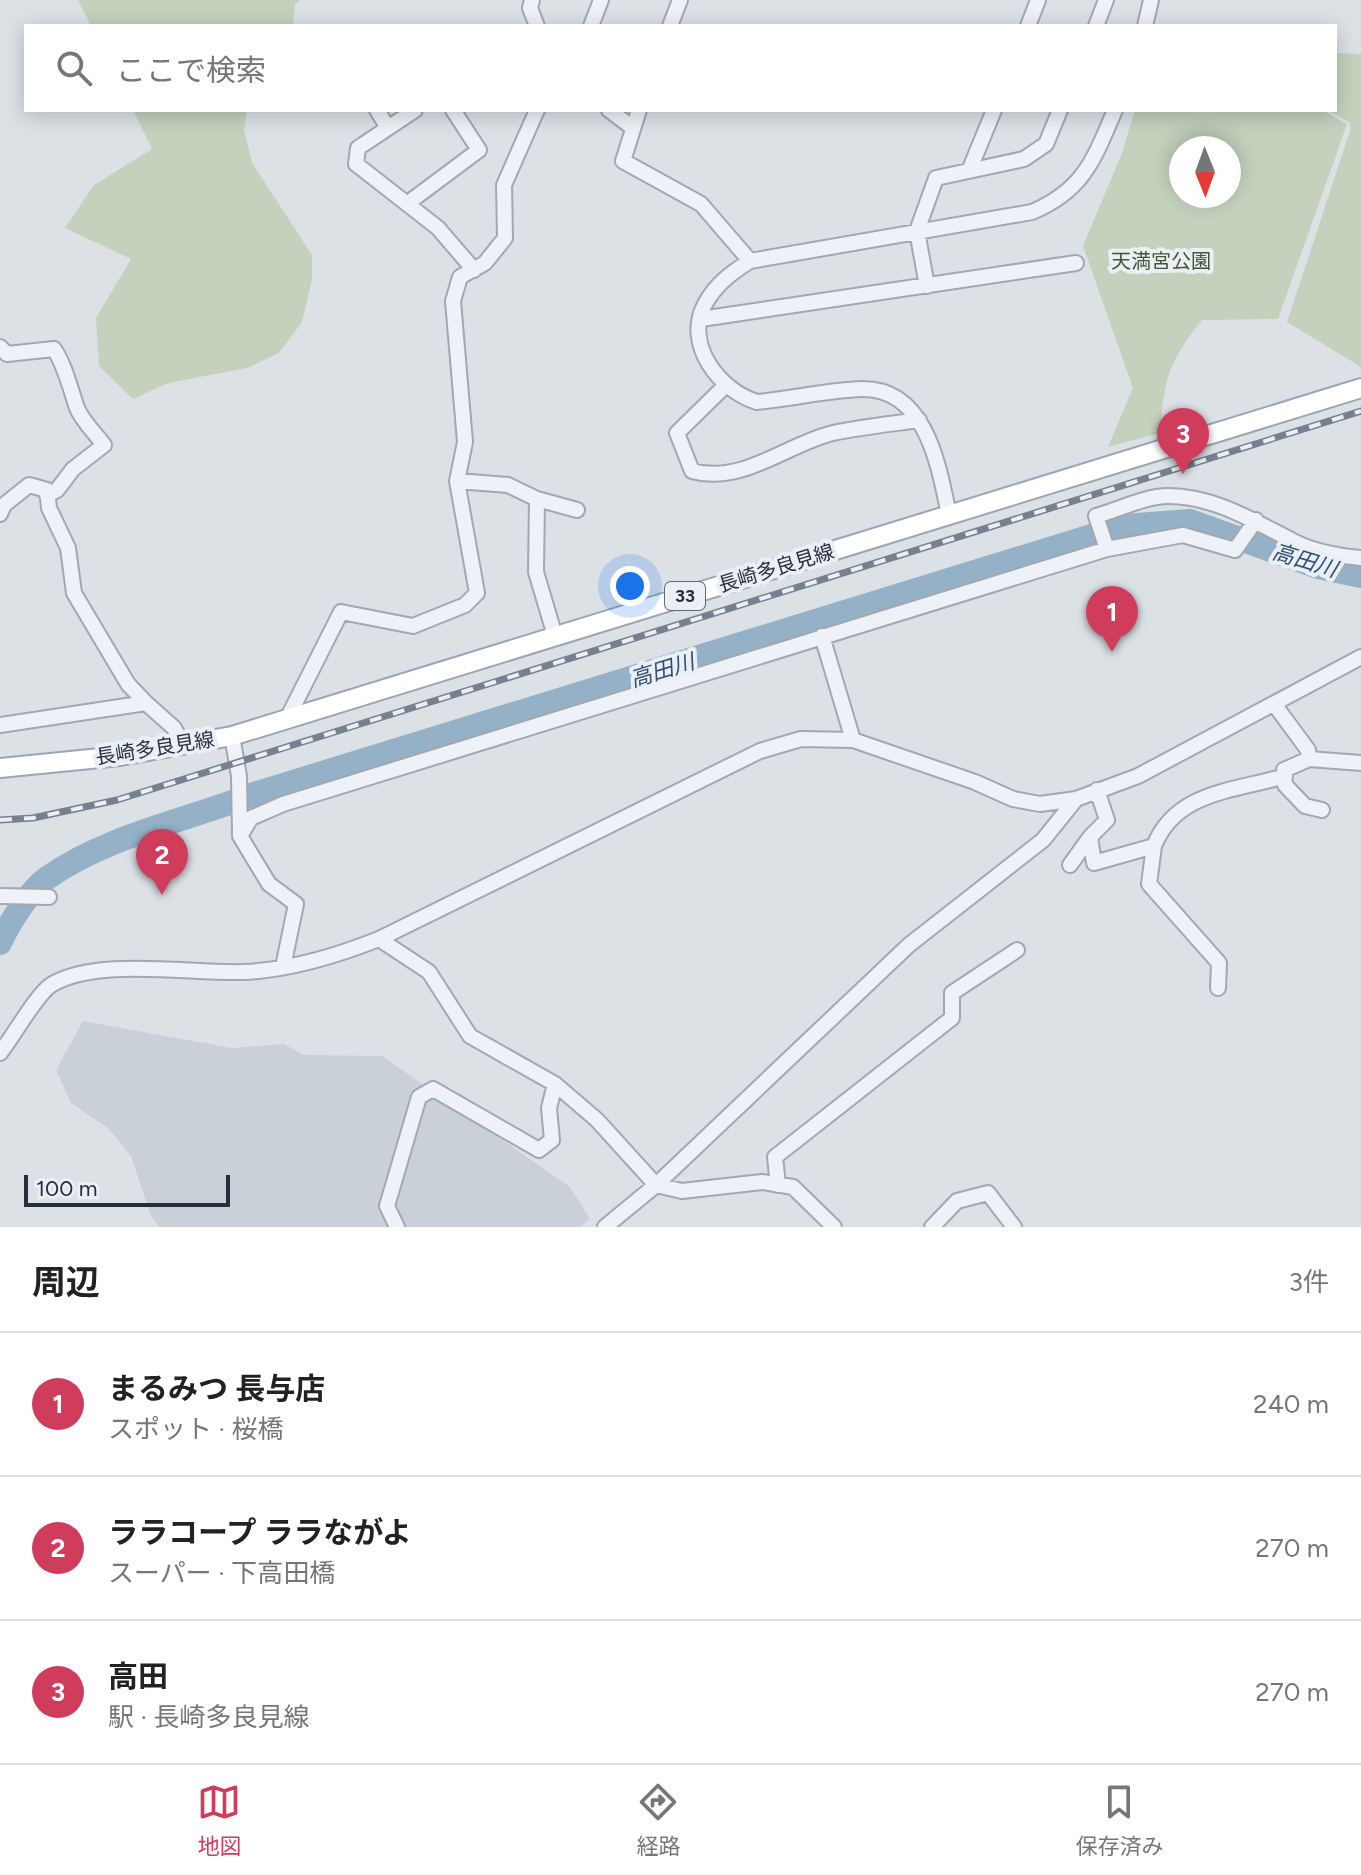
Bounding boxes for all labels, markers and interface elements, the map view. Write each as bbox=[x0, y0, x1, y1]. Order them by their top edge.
search box bbox=[24, 24, 1337, 112]
icon: search bbox=[52, 46, 96, 90]
text: ここで検索 bbox=[116, 52, 266, 89]
north arrow bbox=[1169, 136, 1241, 208]
park label: 天満宮公園 bbox=[1111, 249, 1211, 273]
pin: 3 bbox=[1157, 408, 1209, 474]
water label: 高田川 bbox=[1269, 538, 1342, 584]
street label: 長崎多良見線 bbox=[715, 539, 837, 597]
your location bbox=[610, 566, 650, 606]
road number: 33 bbox=[665, 582, 705, 610]
pin: 1 bbox=[1086, 586, 1138, 652]
water label: 高田川 bbox=[627, 647, 700, 693]
street label: 長崎多良見線 bbox=[94, 727, 216, 769]
pin: 2 bbox=[136, 829, 188, 895]
scale bar bbox=[24, 1171, 230, 1207]
text: 100 m bbox=[36, 1175, 97, 1202]
text: 周辺 bbox=[32, 1262, 100, 1303]
text: 3件 bbox=[1289, 1266, 1329, 1298]
text: まるみつ 長与店 bbox=[108, 1370, 325, 1407]
text: 1 bbox=[53, 1388, 63, 1420]
text: 240 m bbox=[1253, 1388, 1329, 1420]
text: スポット · 桜橋 bbox=[108, 1413, 283, 1445]
text: ララコープ ララながよ bbox=[108, 1514, 412, 1551]
text: 2 bbox=[50, 1532, 66, 1564]
text: 270 m bbox=[1255, 1532, 1329, 1564]
text: スーパー · 下高田橋 bbox=[108, 1557, 335, 1589]
text: 高田 bbox=[108, 1658, 168, 1695]
text: 3 bbox=[51, 1676, 65, 1708]
text: 270 m bbox=[1255, 1676, 1329, 1708]
text: 駅 · 長崎多良見線 bbox=[108, 1701, 309, 1733]
tab: 地図 bbox=[197, 1780, 242, 1860]
tab: 経路 bbox=[636, 1780, 681, 1860]
tab: 保存済み bbox=[1075, 1780, 1164, 1860]

